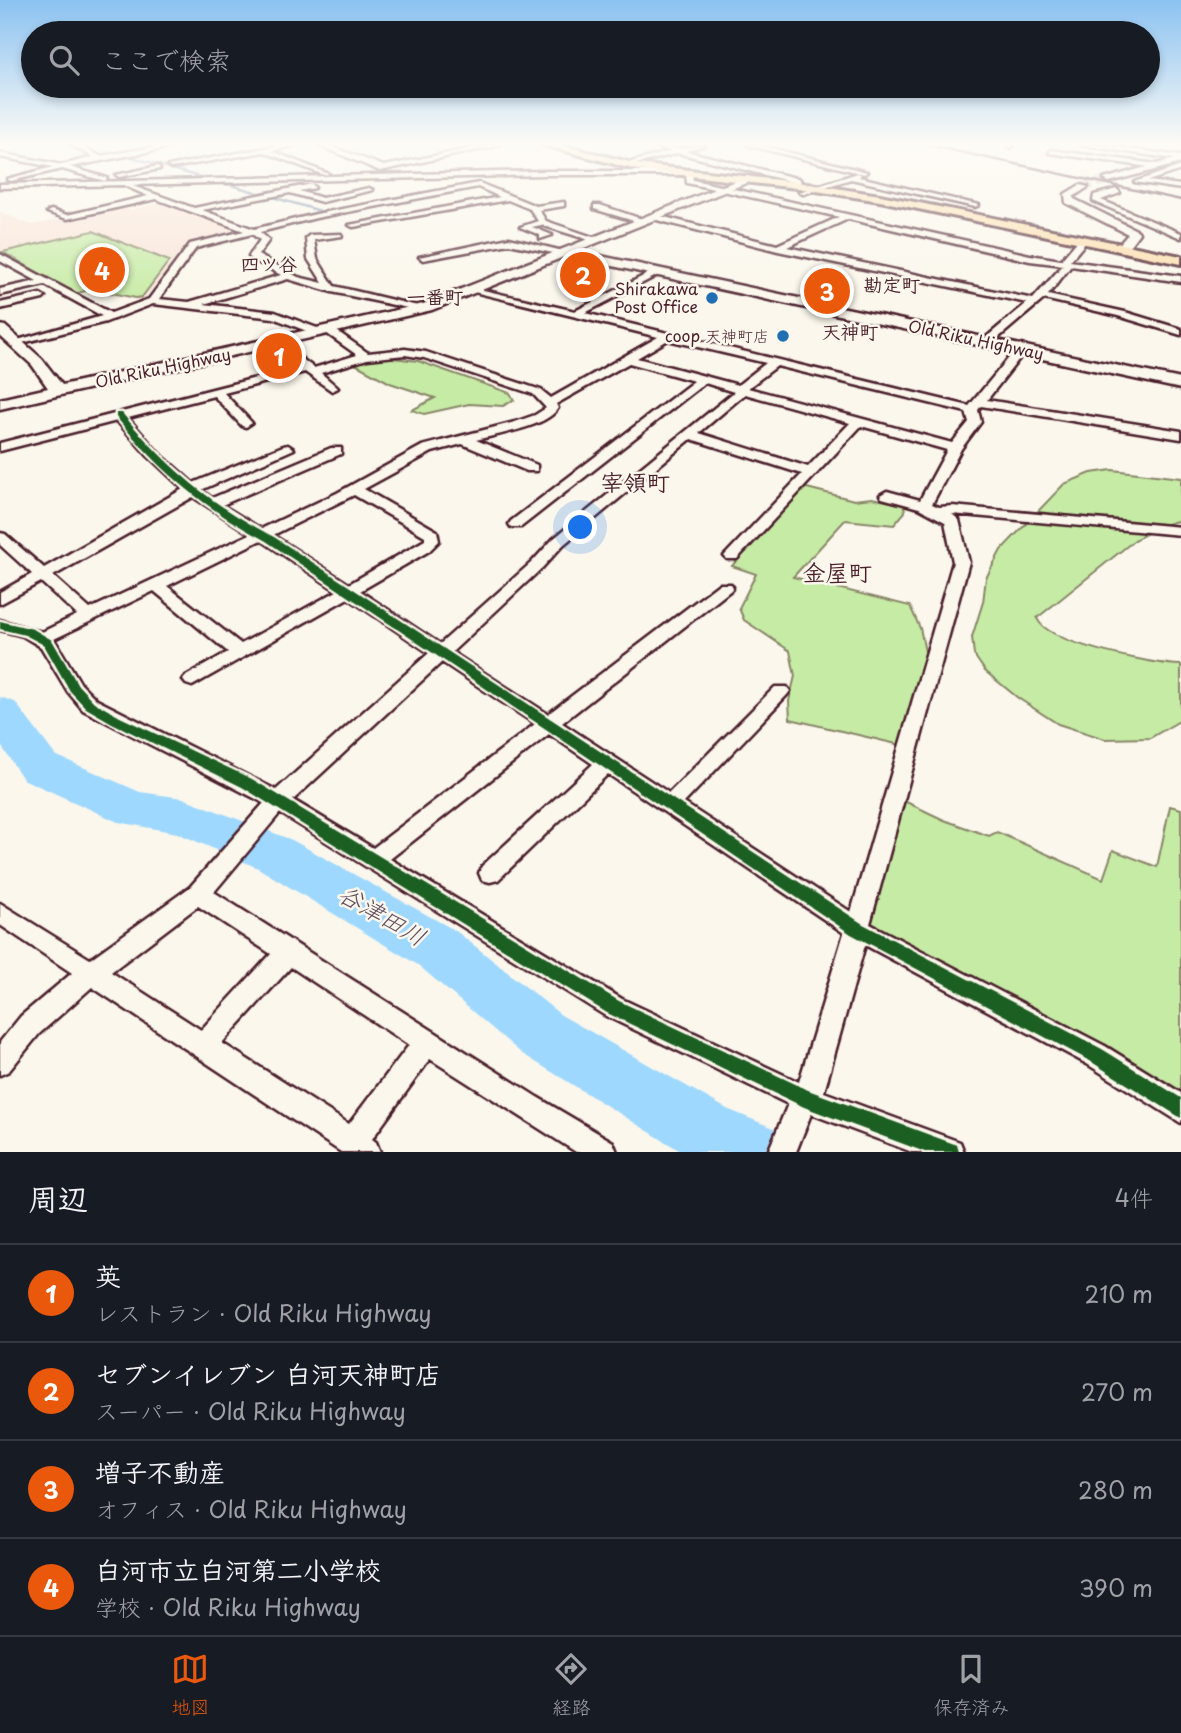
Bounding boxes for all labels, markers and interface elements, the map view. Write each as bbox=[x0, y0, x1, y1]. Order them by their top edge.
search box bbox=[21, 21, 1160, 98]
text: ここで検索 bbox=[101, 40, 231, 79]
icon: search bbox=[45, 41, 83, 79]
pin: 4 bbox=[79, 244, 125, 296]
district label: 四ツ谷 bbox=[240, 249, 298, 277]
pin: 2 bbox=[560, 249, 606, 301]
pin: 3 bbox=[804, 265, 850, 317]
district label: 勘定町 bbox=[863, 270, 921, 298]
place label: Shirakawa Post Office bbox=[615, 276, 698, 318]
district label: 一番町 bbox=[406, 282, 464, 310]
marker: Shirakawa Post Office bbox=[704, 290, 720, 306]
street label: Old Riku Highway bbox=[906, 313, 1046, 365]
district label: 天神町 bbox=[821, 317, 879, 345]
place label: coop 天神町店 bbox=[665, 323, 769, 347]
marker: coop 天神町店 bbox=[775, 328, 791, 344]
pin: 1 bbox=[256, 330, 302, 382]
street label: Old Riku Highway bbox=[93, 341, 233, 393]
district label: 宰領町 bbox=[601, 464, 670, 499]
your location bbox=[563, 510, 597, 544]
district label: 金屋町 bbox=[803, 554, 872, 589]
water label: 谷津田川 bbox=[332, 875, 434, 954]
text: 周辺 bbox=[28, 1175, 88, 1220]
text: 4件 bbox=[1115, 1180, 1153, 1215]
text: 英 bbox=[95, 1256, 121, 1295]
text: 1 bbox=[46, 1276, 57, 1311]
text: 210 m bbox=[1085, 1276, 1153, 1311]
text: レストラン · Old Riku Highway bbox=[95, 1295, 432, 1330]
text: セブンイレブン 白河天神町店 bbox=[95, 1354, 441, 1393]
text: 2 bbox=[43, 1374, 59, 1409]
text: 270 m bbox=[1081, 1374, 1153, 1409]
text: スーパー · Old Riku Highway bbox=[95, 1393, 406, 1428]
text: 増子不動産 bbox=[95, 1452, 225, 1491]
text: 3 bbox=[43, 1472, 59, 1507]
text: 280 m bbox=[1078, 1472, 1153, 1507]
text: オフィス · Old Riku Highway bbox=[95, 1491, 407, 1526]
text: 白河市立白河第二小学校 bbox=[95, 1550, 381, 1589]
text: 4 bbox=[43, 1570, 59, 1605]
text: 390 m bbox=[1079, 1570, 1153, 1605]
text: 学校 · Old Riku Highway bbox=[95, 1589, 361, 1624]
tab: 地図 bbox=[171, 1650, 210, 1720]
tab: 経路 bbox=[552, 1650, 591, 1720]
tab: 保存済み bbox=[933, 1650, 1010, 1720]

